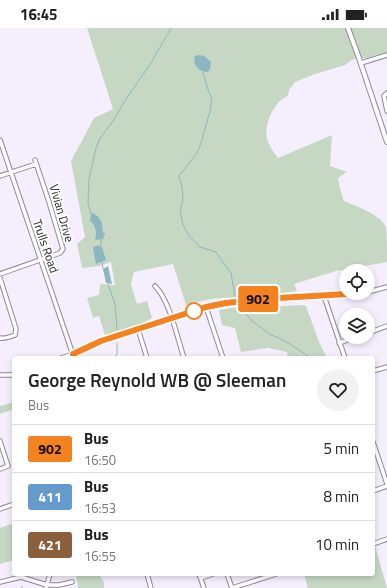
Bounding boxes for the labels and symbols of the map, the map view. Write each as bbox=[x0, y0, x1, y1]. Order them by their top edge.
street label: Vivian Drive bbox=[45, 182, 79, 244]
street label: Trulls Road bbox=[28, 217, 64, 275]
line badge: 902 bbox=[235, 286, 281, 312]
unlabelled marker bbox=[185, 302, 203, 320]

